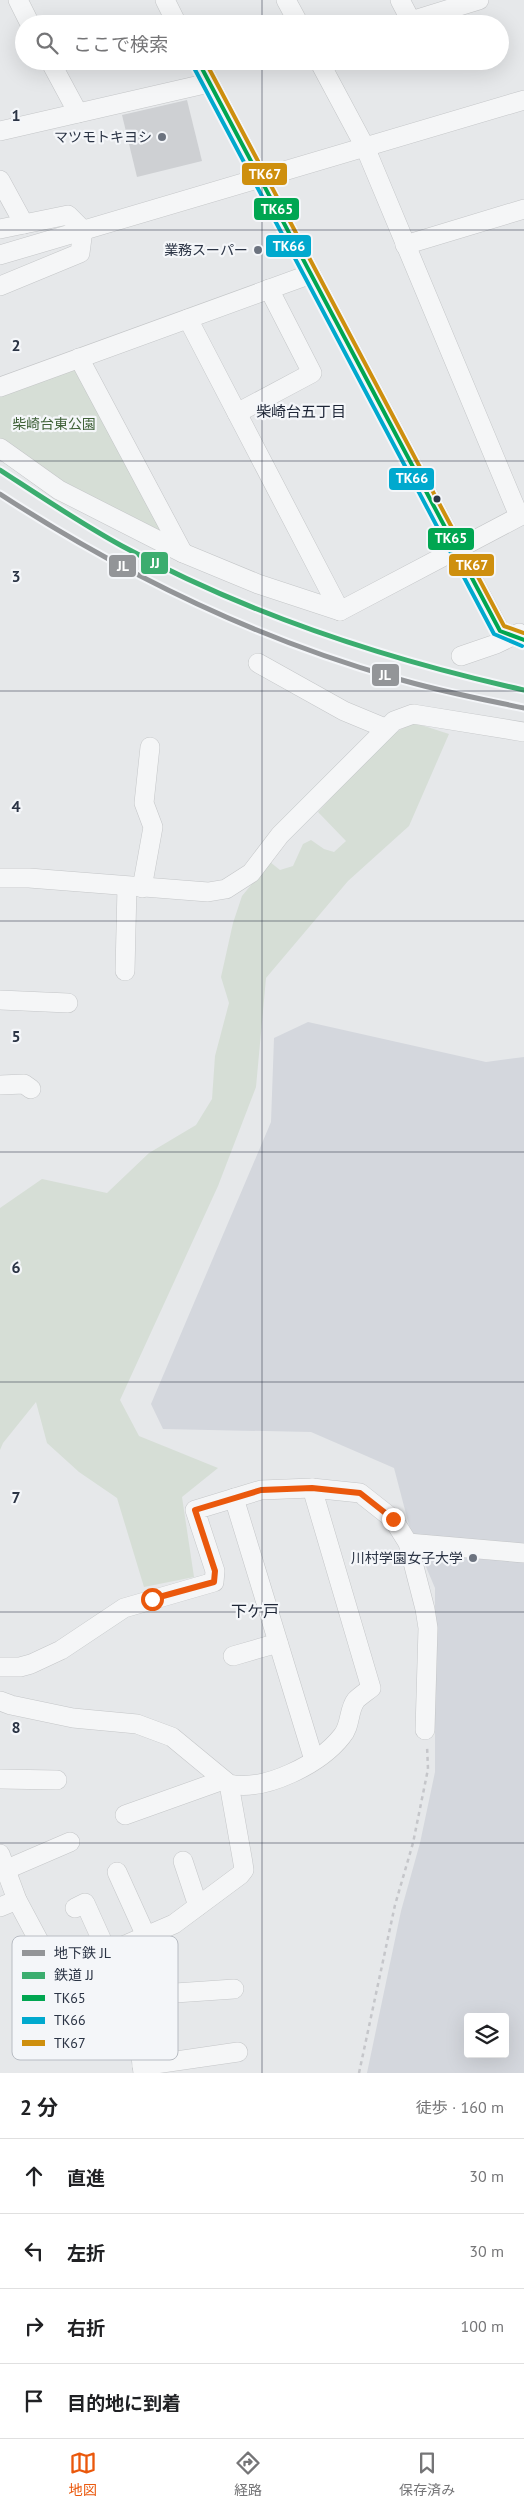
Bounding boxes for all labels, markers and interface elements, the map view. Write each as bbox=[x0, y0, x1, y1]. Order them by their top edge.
search box bbox=[15, 15, 509, 70]
icon: search bbox=[33, 29, 61, 57]
text: ここで検索 bbox=[73, 32, 168, 56]
text: 1 bbox=[11, 105, 21, 125]
place label: マツモトキヨシ bbox=[54, 128, 152, 146]
marker: マツモトキヨシ bbox=[156, 131, 168, 143]
line badge: TK67 bbox=[241, 162, 288, 186]
text: TK67 bbox=[249, 165, 281, 183]
line badge: TK65 bbox=[253, 197, 300, 221]
text: TK65 bbox=[261, 200, 293, 218]
line badge: TK66 bbox=[265, 234, 312, 258]
text: TK66 bbox=[273, 237, 305, 255]
place label: 業務スーパー bbox=[164, 241, 248, 259]
marker: 業務スーパー bbox=[252, 244, 264, 256]
text: 2 bbox=[11, 335, 21, 355]
district label: 柴崎台五丁目 bbox=[256, 402, 346, 421]
park label: 柴崎台東公園 bbox=[12, 415, 96, 433]
line badge: TK66 bbox=[388, 467, 435, 491]
text: TK66 bbox=[396, 469, 428, 487]
unlabelled marker bbox=[432, 494, 442, 504]
line badge: TK65 bbox=[427, 527, 475, 551]
text: TK65 bbox=[435, 529, 467, 547]
line badge: JJ bbox=[140, 551, 169, 575]
line badge: TK67 bbox=[448, 553, 495, 577]
line badge: JL bbox=[108, 554, 137, 578]
text: JJ bbox=[149, 554, 160, 572]
text: TK67 bbox=[456, 556, 488, 574]
text: JL bbox=[116, 557, 130, 575]
text: 3 bbox=[11, 566, 21, 586]
line badge: JL bbox=[371, 663, 400, 687]
text: JL bbox=[378, 666, 392, 684]
text: 4 bbox=[11, 796, 21, 816]
text: 5 bbox=[11, 1026, 21, 1046]
text: 6 bbox=[11, 1257, 21, 1277]
text: 7 bbox=[11, 1487, 21, 1507]
route end bbox=[382, 1508, 405, 1531]
place label: 川村学園女子大学 bbox=[351, 1549, 463, 1567]
marker: 川村学園女子大学 bbox=[467, 1552, 479, 1564]
route start bbox=[141, 1588, 164, 1611]
district label: 下ケ戸 bbox=[231, 1601, 279, 1621]
text: 8 bbox=[11, 1717, 21, 1737]
legend bbox=[12, 1936, 178, 2060]
text: 地下鉄 JL bbox=[54, 1944, 111, 1962]
text: 鉄道 JJ bbox=[54, 1966, 94, 1984]
text: TK65 bbox=[54, 1989, 86, 2007]
text: TK66 bbox=[54, 2011, 86, 2029]
map controls bbox=[464, 2013, 509, 2058]
button: layers bbox=[464, 2013, 509, 2058]
text: TK67 bbox=[54, 2034, 86, 2052]
text: 2 分 bbox=[20, 2094, 58, 2121]
text: 徒歩 · 160 m bbox=[416, 2097, 504, 2117]
icon: ahead bbox=[20, 2162, 48, 2190]
text: 直進 bbox=[67, 2166, 105, 2190]
text: 30 m bbox=[469, 2166, 504, 2186]
icon: left bbox=[20, 2237, 48, 2265]
text: 左折 bbox=[67, 2241, 105, 2265]
text: 30 m bbox=[469, 2241, 504, 2261]
icon: right bbox=[20, 2312, 48, 2340]
text: 右折 bbox=[67, 2316, 105, 2340]
text: 100 m bbox=[461, 2316, 504, 2336]
icon: arrive bbox=[20, 2387, 48, 2415]
text: 目的地に到着 bbox=[67, 2391, 181, 2415]
tab: 地図 bbox=[69, 2449, 97, 2499]
tab: 経路 bbox=[234, 2449, 262, 2499]
tab: 保存済み bbox=[399, 2449, 455, 2499]

